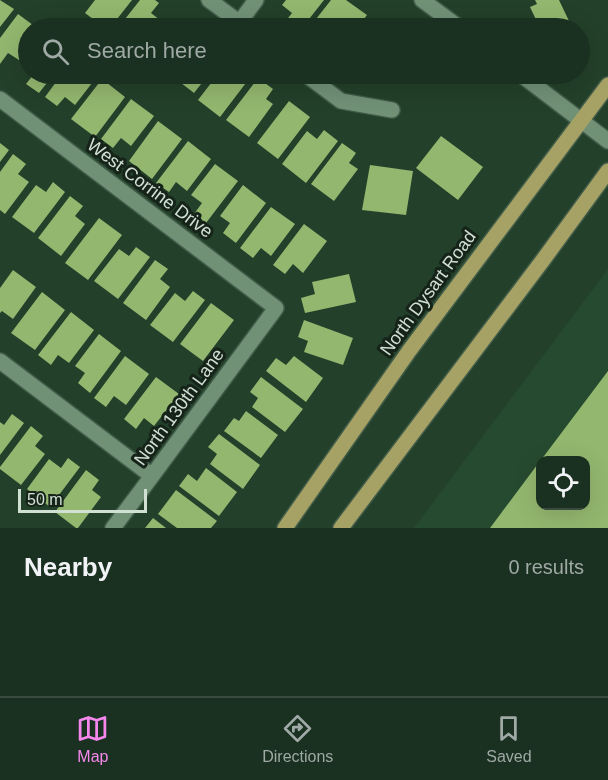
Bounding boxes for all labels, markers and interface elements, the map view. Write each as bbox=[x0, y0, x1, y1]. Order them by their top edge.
search box bbox=[18, 18, 590, 84]
icon: search bbox=[39, 35, 72, 68]
text: Search here bbox=[87, 38, 207, 63]
street label: West Corrine Drive bbox=[83, 134, 217, 242]
street label: North Dysart Road bbox=[376, 227, 480, 359]
street label: North 130th Lane bbox=[130, 345, 228, 469]
map controls bbox=[536, 456, 590, 510]
button: locate bbox=[536, 456, 590, 510]
scale bar bbox=[18, 486, 147, 514]
text: 50 m bbox=[27, 491, 63, 508]
text: Nearby bbox=[24, 552, 112, 582]
text: 0 results bbox=[508, 556, 584, 578]
tab: Map bbox=[76, 712, 109, 766]
tab: Directions bbox=[262, 712, 333, 766]
tab: Saved bbox=[486, 712, 532, 766]

